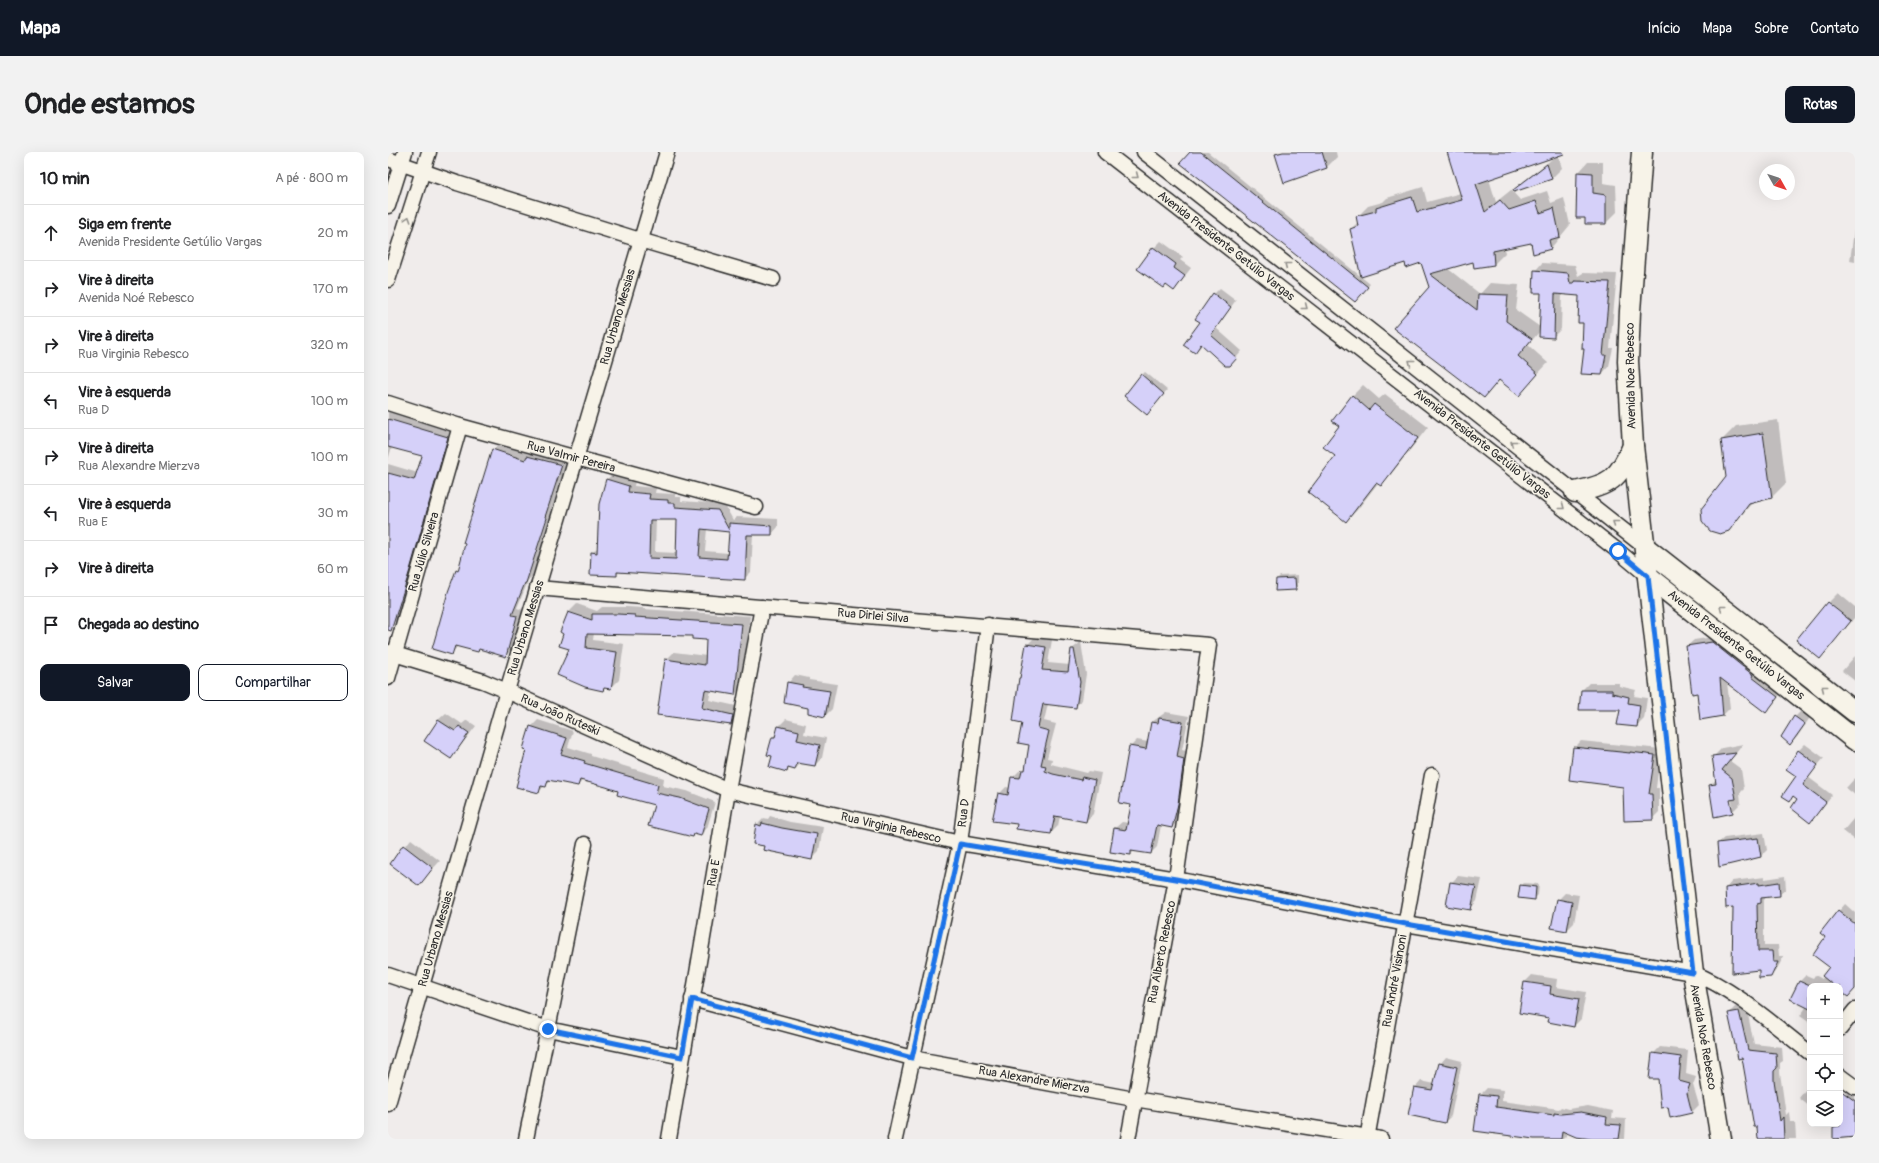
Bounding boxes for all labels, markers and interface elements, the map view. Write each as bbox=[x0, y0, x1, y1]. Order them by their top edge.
text: Mapa bbox=[20, 16, 60, 40]
text: Início bbox=[1647, 20, 1680, 37]
text: Mapa bbox=[1702, 20, 1732, 37]
text: Sobre bbox=[1754, 20, 1788, 37]
text: Contato bbox=[1810, 20, 1859, 37]
button: Rotas bbox=[1785, 86, 1855, 123]
text: Onde estamos bbox=[24, 87, 195, 122]
north arrow bbox=[1759, 164, 1795, 200]
text: 10 min bbox=[40, 168, 90, 189]
text: A pé · 800 m bbox=[275, 170, 348, 186]
one-way arrow bbox=[1132, 171, 1139, 178]
street label: Avenida Presidente Getúlio Vargas bbox=[1155, 188, 1298, 305]
text: Siga em frente bbox=[78, 215, 171, 234]
one-way arrow bbox=[403, 215, 411, 222]
icon: ahead bbox=[40, 222, 62, 244]
text: 20 m bbox=[317, 225, 348, 241]
text: Avenida Presidente Getúlio Vargas bbox=[78, 234, 262, 250]
one-way arrow bbox=[1284, 262, 1291, 269]
street label: Rua Urbano Messias bbox=[597, 267, 639, 367]
text: Vire à direita bbox=[78, 271, 154, 290]
icon: right bbox=[40, 278, 62, 300]
text: 170 m bbox=[313, 281, 348, 297]
text: Avenida Noé Rebesco bbox=[78, 290, 194, 306]
one-way arrow bbox=[1301, 303, 1308, 310]
street label: Avenida Noe Rebesco bbox=[1623, 322, 1639, 430]
text: Vire à direita bbox=[78, 327, 154, 346]
icon: right bbox=[40, 334, 62, 356]
text: 320 m bbox=[310, 337, 348, 353]
text: Rua Virginia Rebesco bbox=[78, 346, 189, 362]
one-way arrow bbox=[1408, 360, 1415, 367]
text: Vire à esquerda bbox=[78, 383, 171, 402]
street label: Avenida Presidente Getúlio Vargas bbox=[1411, 386, 1554, 503]
icon: left bbox=[40, 390, 62, 412]
text: 100 m bbox=[311, 393, 348, 409]
text: Rua D bbox=[78, 402, 109, 418]
street label: Rua Valmir Pereira bbox=[525, 438, 617, 476]
text: Vire à direita bbox=[78, 439, 154, 458]
one-way arrow bbox=[1511, 441, 1518, 448]
icon: right bbox=[40, 446, 62, 468]
text: 100 m bbox=[311, 449, 348, 465]
text: Rua Alexandre Mierzva bbox=[78, 458, 200, 474]
text: Vire à esquerda bbox=[78, 495, 171, 514]
icon: left bbox=[40, 502, 62, 524]
one-way arrow bbox=[1558, 503, 1565, 510]
text: 30 m bbox=[318, 505, 348, 521]
street label: Rua Júlio Silveira bbox=[405, 510, 443, 594]
text: Rua E bbox=[78, 514, 108, 530]
one-way arrow bbox=[1613, 521, 1620, 528]
route start bbox=[1609, 542, 1627, 560]
icon: right bbox=[40, 558, 62, 580]
text: Vire à direita bbox=[78, 559, 154, 578]
text: 60 m bbox=[317, 561, 348, 577]
street label: Rua Urbano Messias bbox=[504, 578, 548, 678]
street label: Avenida Presidente Getúlio Vargas bbox=[1665, 587, 1808, 704]
street label: Rua Dirlei Silva bbox=[837, 605, 910, 627]
one-way arrow bbox=[1720, 605, 1727, 612]
icon: arrive bbox=[40, 614, 62, 636]
text: Chegada ao destino bbox=[78, 615, 199, 634]
button: Salvar bbox=[40, 664, 190, 701]
button: Compartilhar bbox=[198, 664, 348, 701]
one-way arrow bbox=[1822, 686, 1829, 693]
street label: Rua João Ruteski bbox=[518, 691, 602, 739]
street label: Rua D bbox=[955, 797, 973, 828]
street label: Rua Virginia Rebesco bbox=[839, 809, 943, 847]
street label: Rua E bbox=[704, 858, 724, 888]
street label: Rua Urbano Messias bbox=[415, 889, 457, 989]
street label: Rua Alberto Rebesco bbox=[1145, 899, 1179, 1005]
street label: Rua André Visinoni bbox=[1379, 933, 1411, 1029]
street label: Avenida Noé Rebesco bbox=[1686, 983, 1720, 1092]
map controls bbox=[1807, 983, 1843, 1127]
button: + bbox=[1807, 983, 1843, 1019]
button: − bbox=[1807, 1019, 1843, 1055]
route end bbox=[539, 1020, 557, 1038]
button: locate bbox=[1807, 1055, 1843, 1091]
street label: Rua Alexandre Mierzva bbox=[977, 1063, 1091, 1097]
button: layers bbox=[1807, 1091, 1843, 1127]

